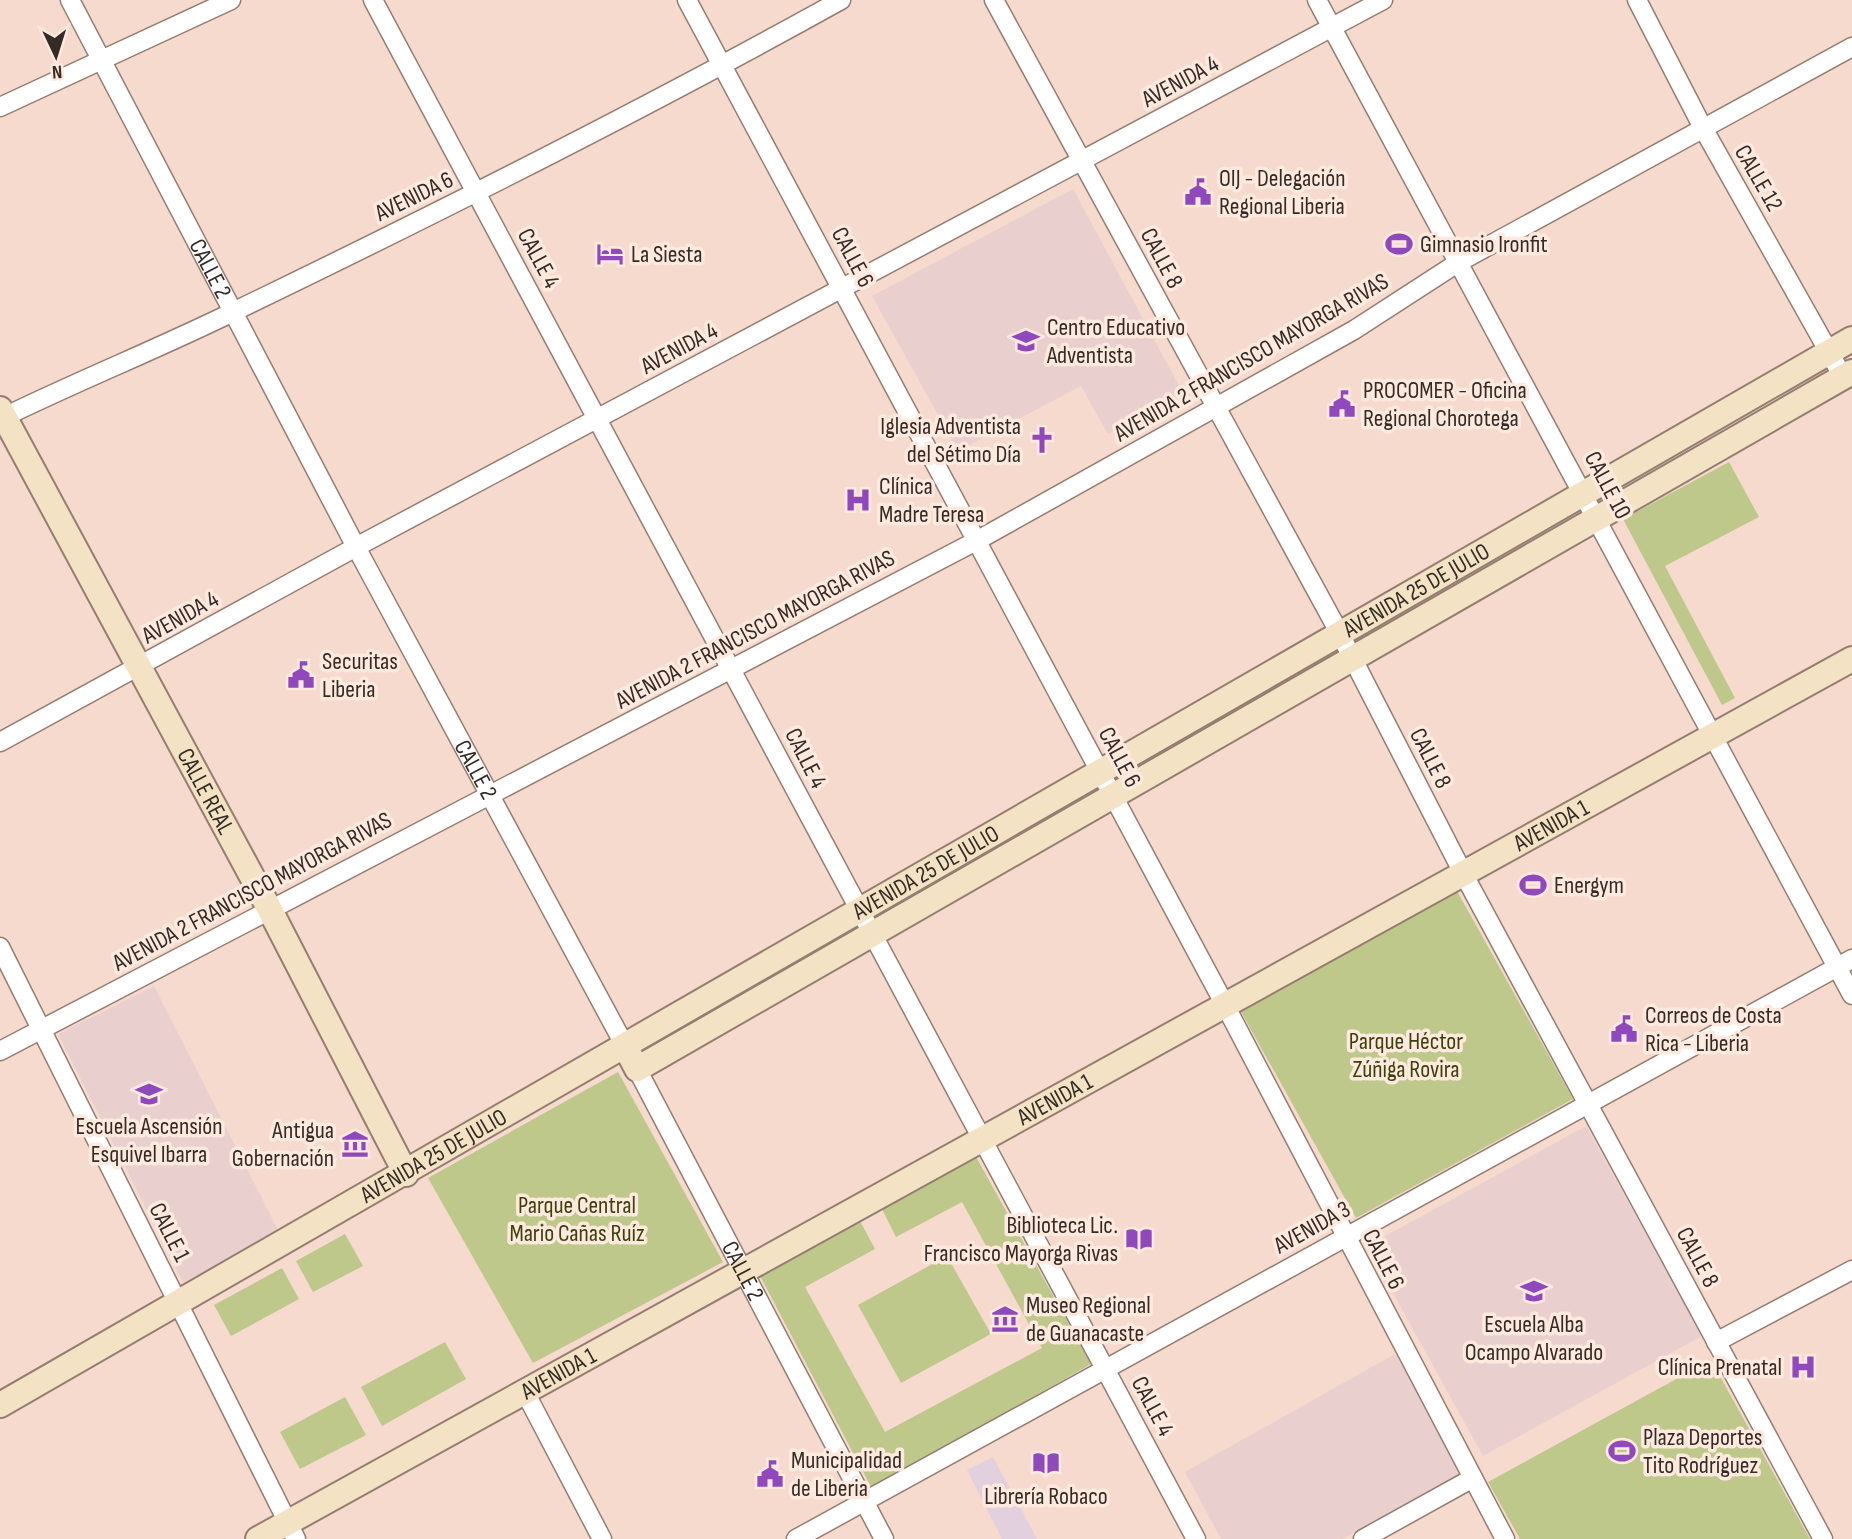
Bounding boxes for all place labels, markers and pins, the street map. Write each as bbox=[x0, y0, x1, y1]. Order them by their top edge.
place label: OIJ - Delegación Regional Liberia bbox=[1219, 164, 1345, 221]
public building icon: OIJ - Delegación Regional Liberia bbox=[1183, 177, 1213, 207]
sports icon: Gimnasio Ironfit bbox=[1384, 229, 1414, 259]
place label: Gimnasio Ironfit bbox=[1420, 230, 1548, 259]
hotel icon: La Siesta bbox=[595, 239, 625, 269]
place label: La Siesta bbox=[631, 240, 702, 269]
place label: Centro Educativo Adventista bbox=[1046, 313, 1185, 370]
school or university icon: Centro Educativo Adventista bbox=[1011, 326, 1041, 356]
place label: PROCOMER - Oficina Regional Chorotega bbox=[1363, 376, 1527, 433]
public building icon: PROCOMER - Oficina Regional Chorotega bbox=[1327, 389, 1357, 419]
place label: Iglesia Adventista del Sétimo Día bbox=[880, 412, 1021, 469]
church icon: Iglesia Adventista del Sétimo Día bbox=[1027, 425, 1057, 455]
place label: Clínica Madre Teresa bbox=[879, 472, 984, 529]
hospital icon: Clínica Madre Teresa bbox=[843, 485, 873, 515]
place label: Securitas Liberia bbox=[322, 647, 398, 704]
public building icon: Securitas Liberia bbox=[286, 660, 316, 690]
sports icon: Energym bbox=[1518, 870, 1548, 900]
place label: Energym bbox=[1554, 871, 1624, 900]
place label: Correos de Costa Rica - Liberia bbox=[1645, 1001, 1782, 1058]
public building icon: Correos de Costa Rica - Liberia bbox=[1609, 1014, 1639, 1044]
school or university icon: Escuela Ascensión Esquivel Ibarra bbox=[134, 1079, 164, 1109]
place label: Escuela Ascensión Esquivel Ibarra bbox=[76, 1112, 223, 1169]
place label: Antigua Gobernación bbox=[232, 1116, 334, 1173]
museum icon: Antigua Gobernación bbox=[340, 1129, 370, 1159]
place label: Biblioteca Lic. Francisco Mayorga Rivas bbox=[924, 1211, 1118, 1268]
library icon: Biblioteca Lic. Francisco Mayorga Rivas bbox=[1124, 1224, 1154, 1254]
school or university icon: Escuela Alba Ocampo Alvarado bbox=[1519, 1276, 1549, 1306]
place label: Museo Regional de Guanacaste bbox=[1026, 1291, 1151, 1348]
museum icon: Museo Regional de Guanacaste bbox=[990, 1304, 1020, 1334]
place label: Escuela Alba Ocampo Alvarado bbox=[1465, 1310, 1603, 1367]
hospital icon: Clínica Prenatal bbox=[1788, 1352, 1818, 1382]
place label: Clínica Prenatal bbox=[1658, 1353, 1782, 1382]
place label: Plaza Deportes Tito Rodríguez bbox=[1643, 1423, 1762, 1480]
sports icon: Plaza Deportes Tito Rodríguez bbox=[1607, 1436, 1637, 1466]
place label: Municipalidad de Liberia bbox=[791, 1446, 902, 1503]
library icon: Librería Robaco bbox=[1031, 1448, 1061, 1478]
public building icon: Municipalidad de Liberia bbox=[755, 1459, 785, 1489]
place label: Librería Robaco bbox=[984, 1482, 1108, 1511]

